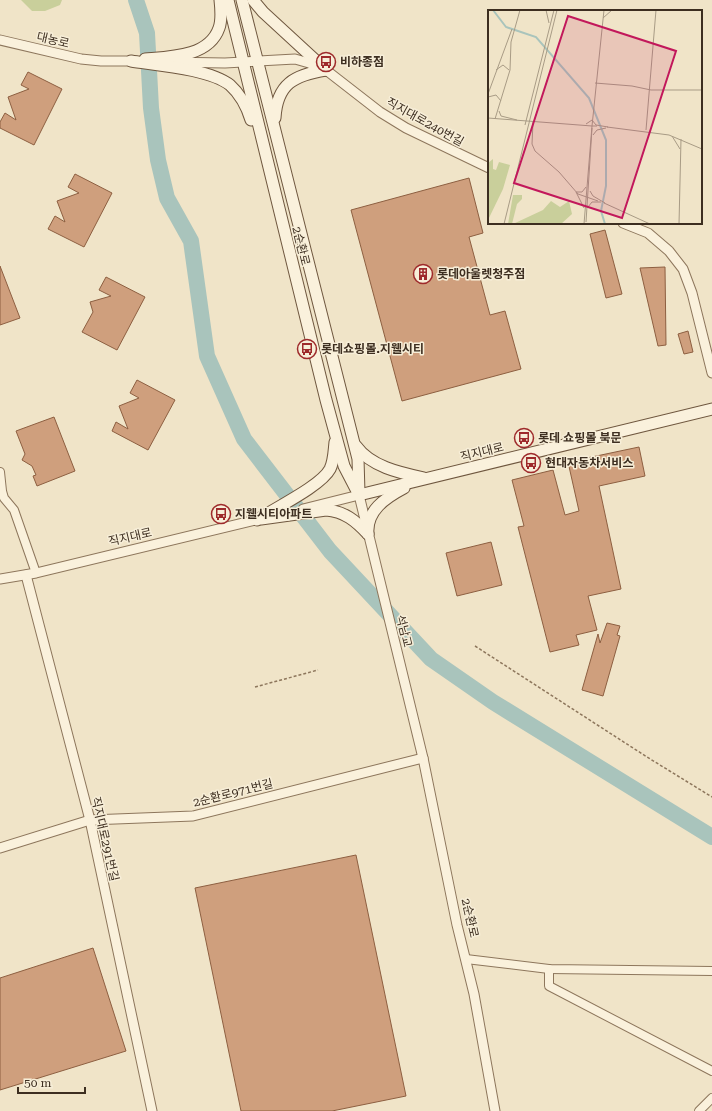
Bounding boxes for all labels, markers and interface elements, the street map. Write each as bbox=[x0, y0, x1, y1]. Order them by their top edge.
inset map bbox=[488, 10, 702, 224]
street label: 대농로 bbox=[35, 29, 71, 51]
bus stop icon: 비하종점 bbox=[315, 51, 337, 73]
place label: 비하종점 bbox=[340, 55, 384, 69]
street label: 직지대로240번길 bbox=[384, 95, 466, 149]
street label: 2순환로 bbox=[289, 225, 313, 267]
building icon: 롯데아울렛청주점 bbox=[412, 263, 434, 285]
place label: 롯데아울렛청주점 bbox=[437, 267, 525, 281]
bus stop icon: 롯데쇼핑몰.지웰시티 bbox=[296, 338, 318, 360]
place label: 롯데쇼핑몰.지웰시티 bbox=[321, 342, 424, 356]
bus stop icon: 롯데 쇼핑몰 북문 bbox=[513, 427, 535, 449]
place label: 롯데 쇼핑몰 북문 bbox=[538, 431, 621, 445]
street label: 직지대로 bbox=[459, 440, 505, 464]
bus stop icon: 현대자동차서비스 bbox=[520, 452, 542, 474]
place label: 현대자동차서비스 bbox=[545, 456, 633, 470]
bus stop icon: 지웰시티아파트 bbox=[210, 503, 232, 525]
place label: 지웰시티아파트 bbox=[235, 507, 312, 521]
street label: 직지대로 bbox=[107, 525, 153, 549]
street label: 석남교 bbox=[393, 613, 415, 649]
street label: 2순환로971번길 bbox=[191, 776, 275, 810]
street label: 직지대로291번길 bbox=[88, 795, 122, 883]
street label: 2순환로 bbox=[459, 897, 481, 939]
scale bar bbox=[18, 1069, 85, 1095]
text: 50 m bbox=[24, 1076, 51, 1090]

